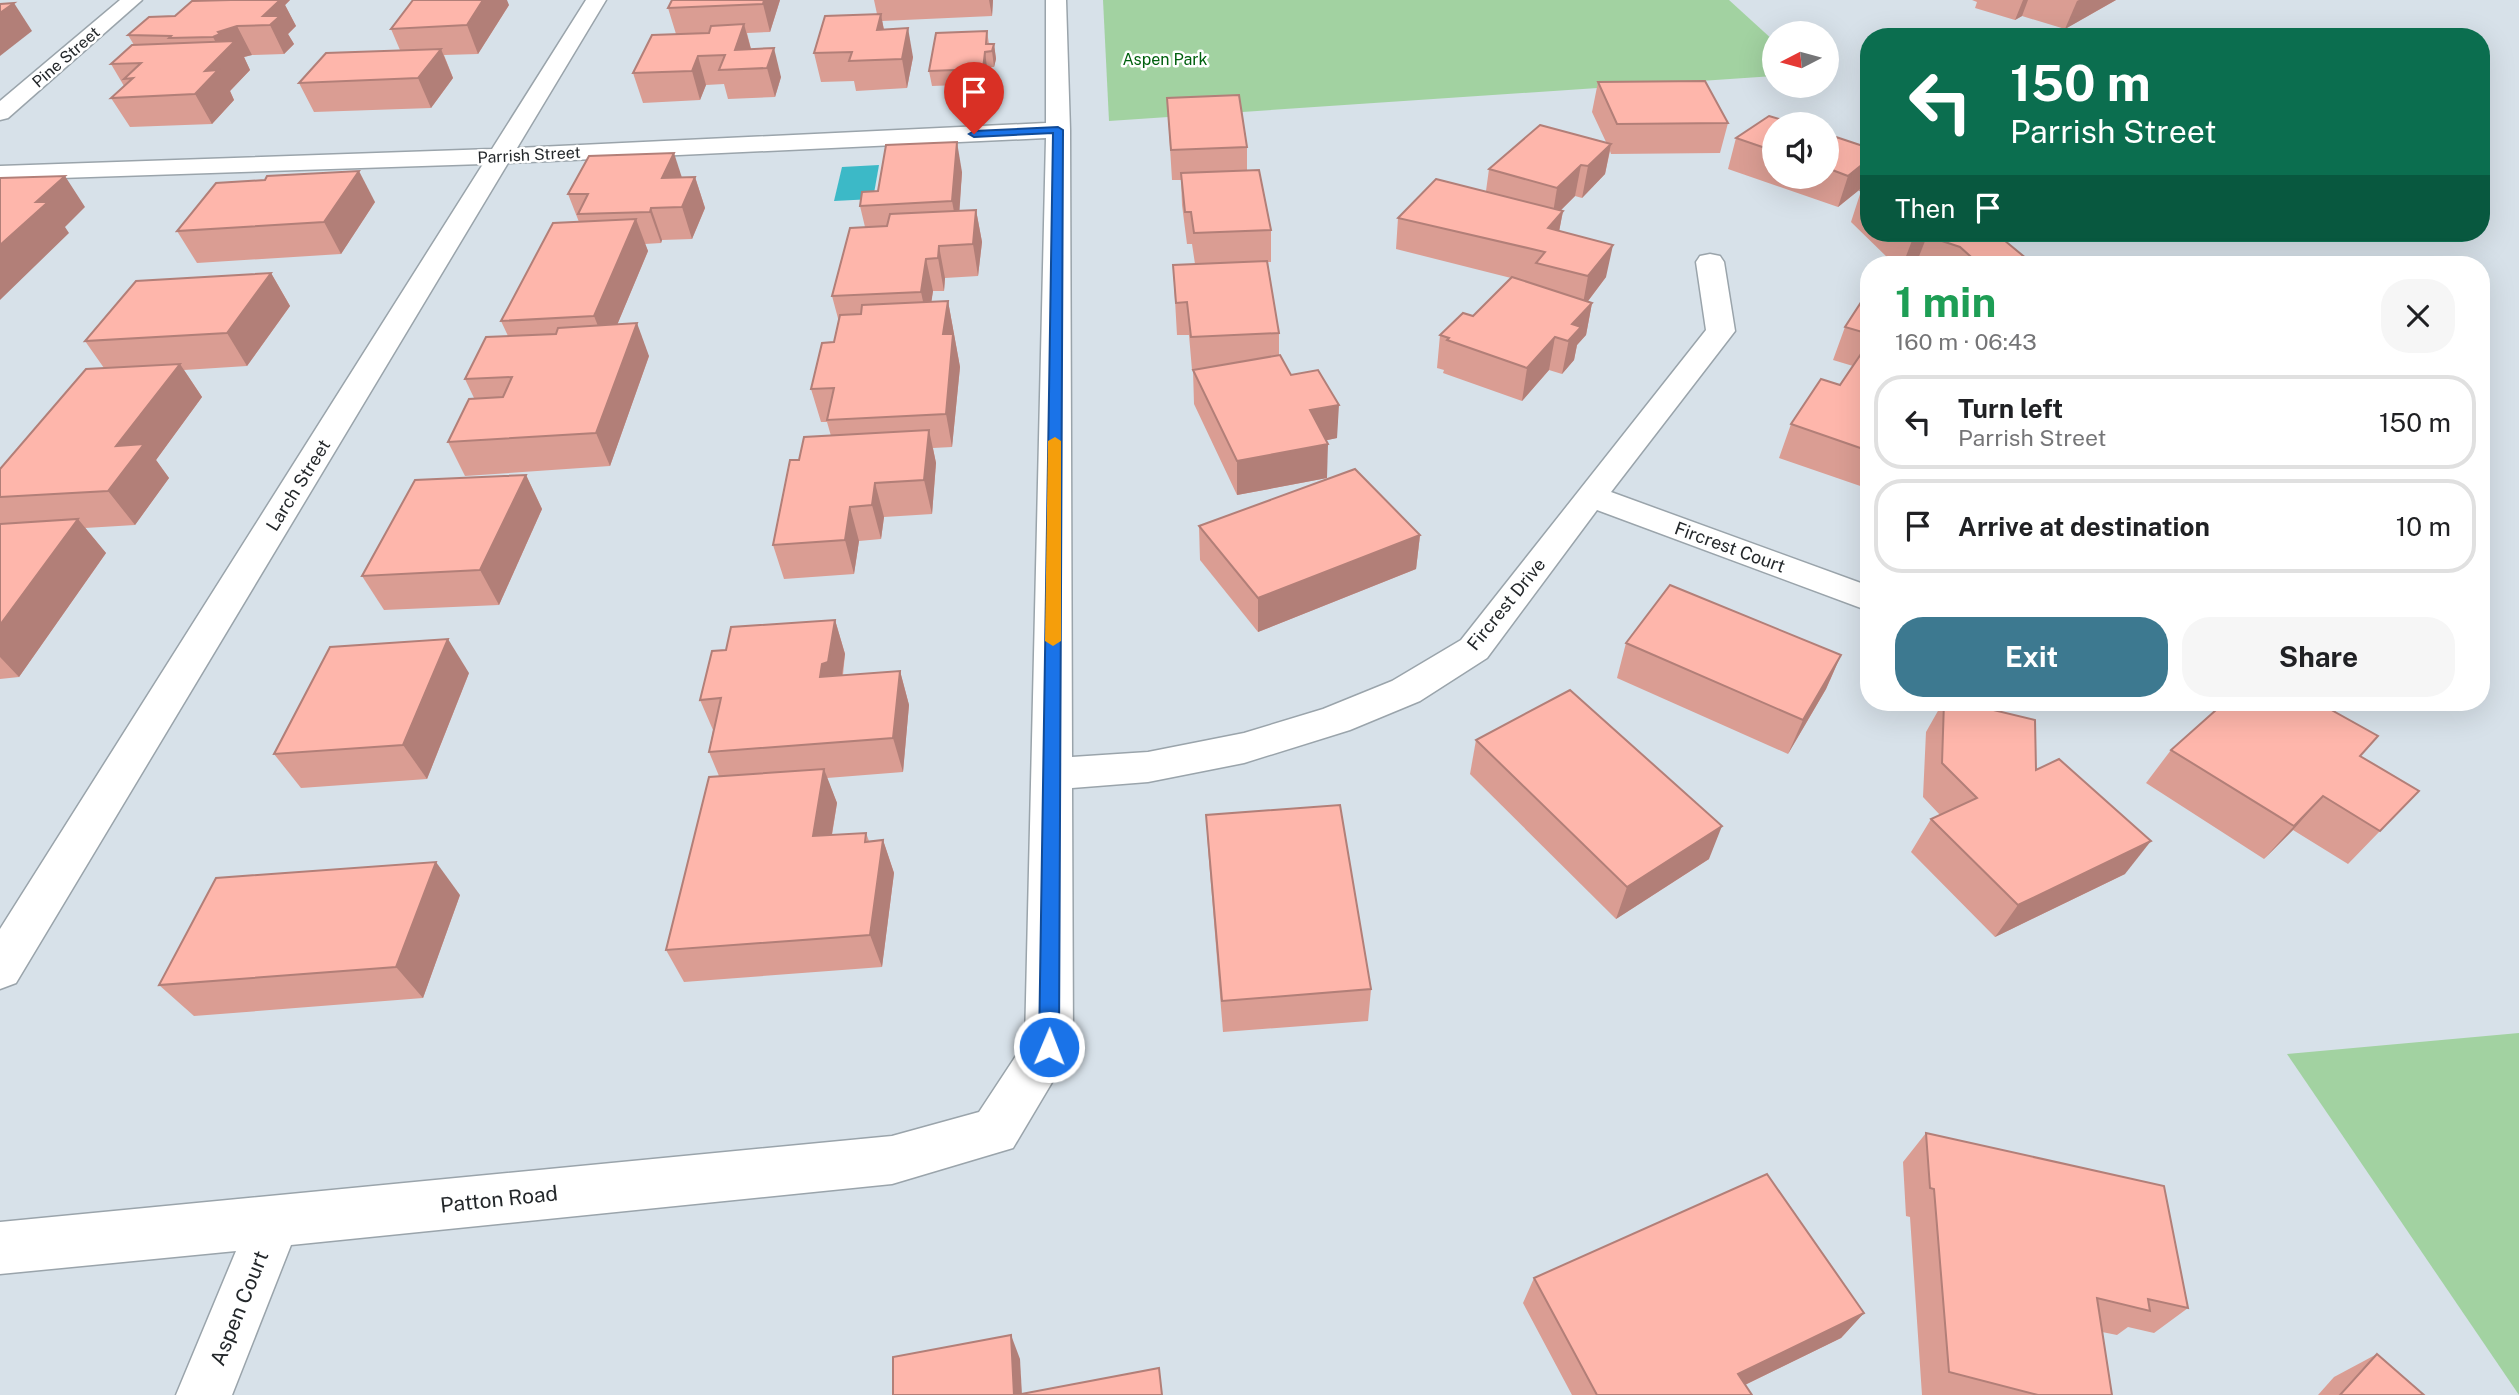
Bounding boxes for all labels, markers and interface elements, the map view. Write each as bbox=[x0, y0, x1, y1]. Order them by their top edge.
north arrow bbox=[1762, 21, 1839, 98]
map controls bbox=[1762, 21, 1839, 189]
street label: Pine Street bbox=[28, 23, 104, 91]
park label: Aspen Park bbox=[1122, 50, 1208, 69]
text: 150 m bbox=[2010, 54, 2151, 112]
icon: left bbox=[1895, 56, 1986, 147]
pin bbox=[944, 62, 1004, 134]
icon: arrive bbox=[955, 73, 993, 111]
button: sound bbox=[1762, 112, 1839, 189]
text: Parrish Street bbox=[2010, 113, 2217, 150]
street label: Parrish Street bbox=[477, 143, 581, 167]
icon: arrive bbox=[1969, 189, 2007, 227]
text: Then bbox=[1895, 193, 1955, 224]
text: 1 min bbox=[1895, 277, 1996, 326]
button: close bbox=[2381, 279, 2455, 353]
text: 160 m · 06:43 bbox=[1895, 328, 2037, 355]
text: Turn left bbox=[1958, 393, 2063, 424]
icon: left bbox=[1899, 403, 1937, 441]
text: 150 m bbox=[2379, 407, 2451, 438]
text: Parrish Street bbox=[1958, 424, 2107, 451]
street label: Larch Street bbox=[262, 435, 334, 535]
icon: arrive bbox=[1899, 507, 1937, 545]
text: Arrive at destination bbox=[1958, 511, 2210, 542]
text: 10 m bbox=[2396, 511, 2451, 542]
street label: Fircrest Court bbox=[1672, 517, 1788, 577]
street label: Fircrest Drive bbox=[1463, 554, 1549, 654]
button: Exit bbox=[1895, 617, 2168, 697]
button: Share bbox=[2182, 617, 2455, 697]
position arrow bbox=[1012, 1010, 1086, 1084]
street label: Patton Road bbox=[439, 1180, 559, 1218]
street label: Aspen Court bbox=[205, 1247, 273, 1369]

